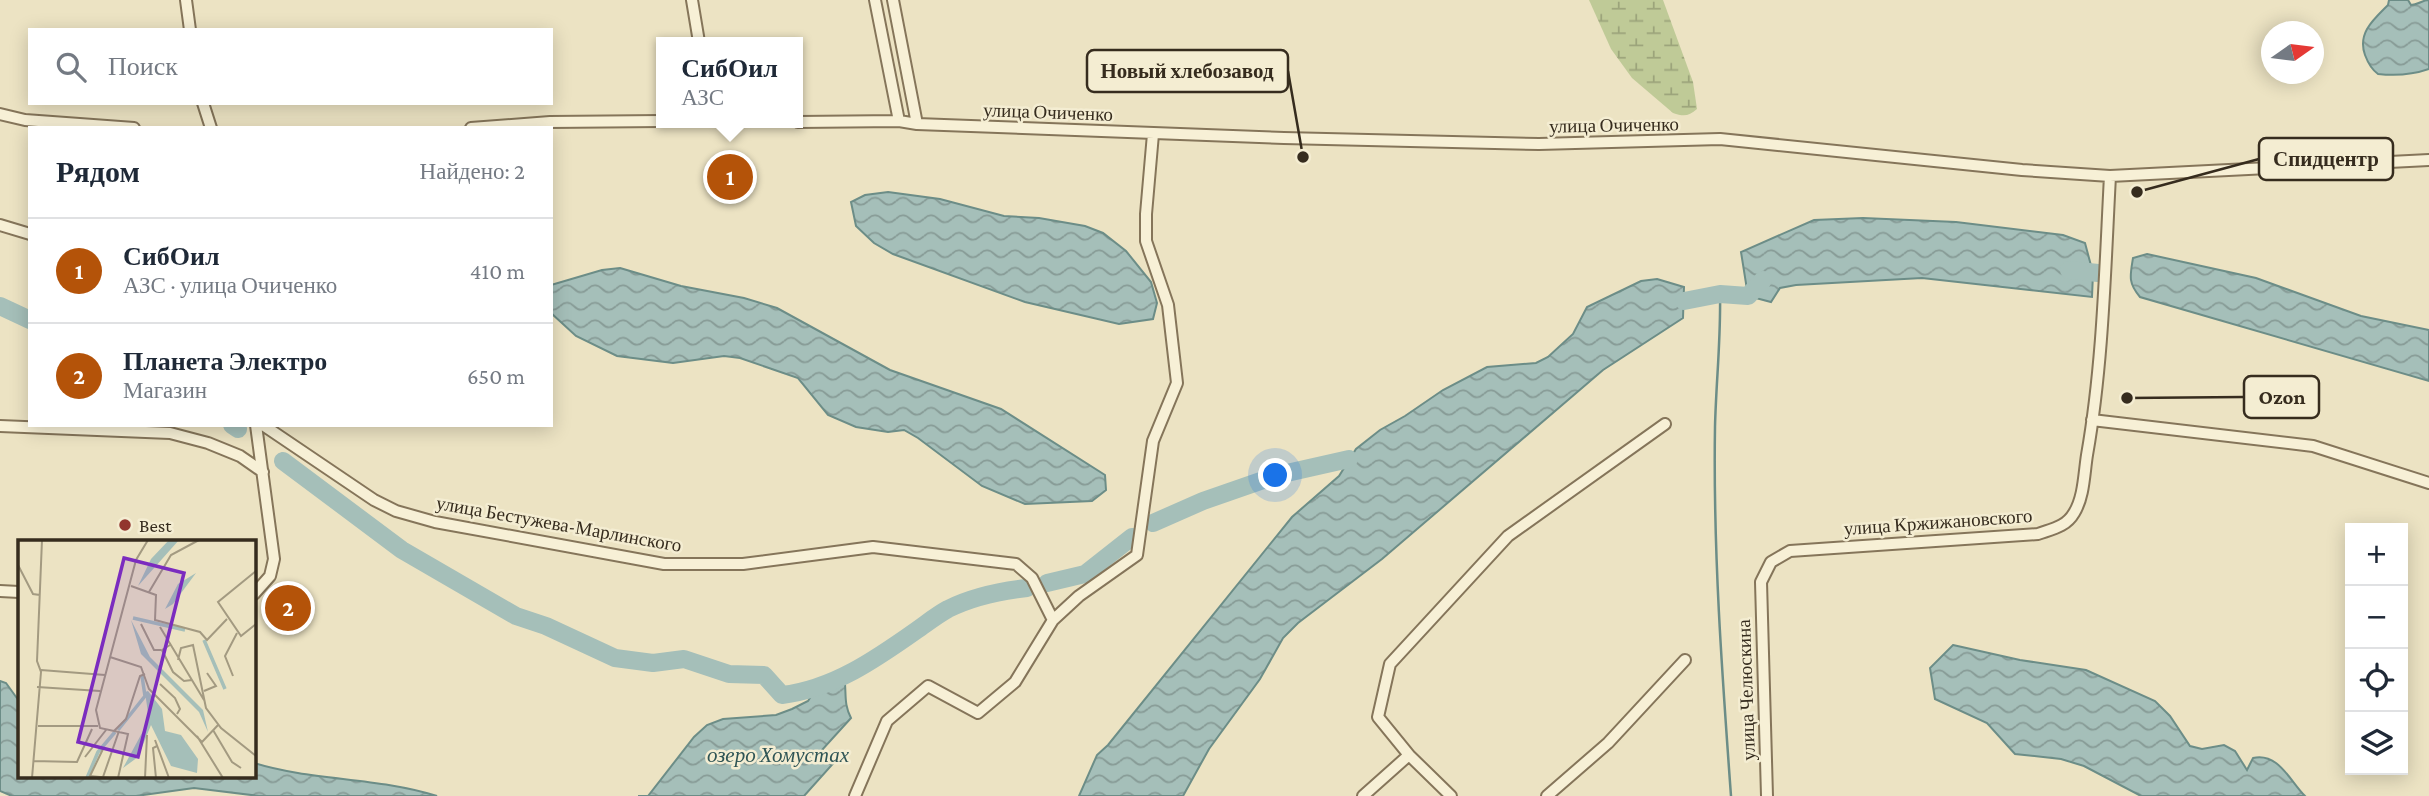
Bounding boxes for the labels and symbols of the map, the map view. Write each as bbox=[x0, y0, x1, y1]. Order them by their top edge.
north arrow bbox=[2261, 21, 2324, 84]
callout: Новый хлебозавод bbox=[1087, 50, 1288, 92]
text: Новый хлебозавод bbox=[1100, 59, 1274, 83]
street label: улица Очиченко bbox=[983, 99, 1113, 125]
street label: улица Очиченко bbox=[1549, 113, 1679, 137]
callout: Спидцентр bbox=[2259, 138, 2393, 180]
text: Спидцентр bbox=[2273, 147, 2379, 171]
pin: 1 bbox=[707, 151, 753, 203]
callout: Ozon bbox=[2244, 376, 2319, 418]
text: Ozon bbox=[2258, 385, 2306, 409]
your location bbox=[1258, 458, 1292, 492]
street label: улица Бестужева-Марлинского bbox=[435, 492, 683, 556]
street label: улица Кржижановского bbox=[1843, 505, 2033, 539]
place label: Best bbox=[139, 515, 172, 536]
marker: Best bbox=[117, 517, 133, 533]
inset map bbox=[18, 540, 256, 778]
pin: 2 bbox=[265, 582, 311, 634]
street label: улица Челюскина bbox=[1733, 618, 1759, 761]
water label: озеро Хомустах bbox=[707, 743, 850, 767]

